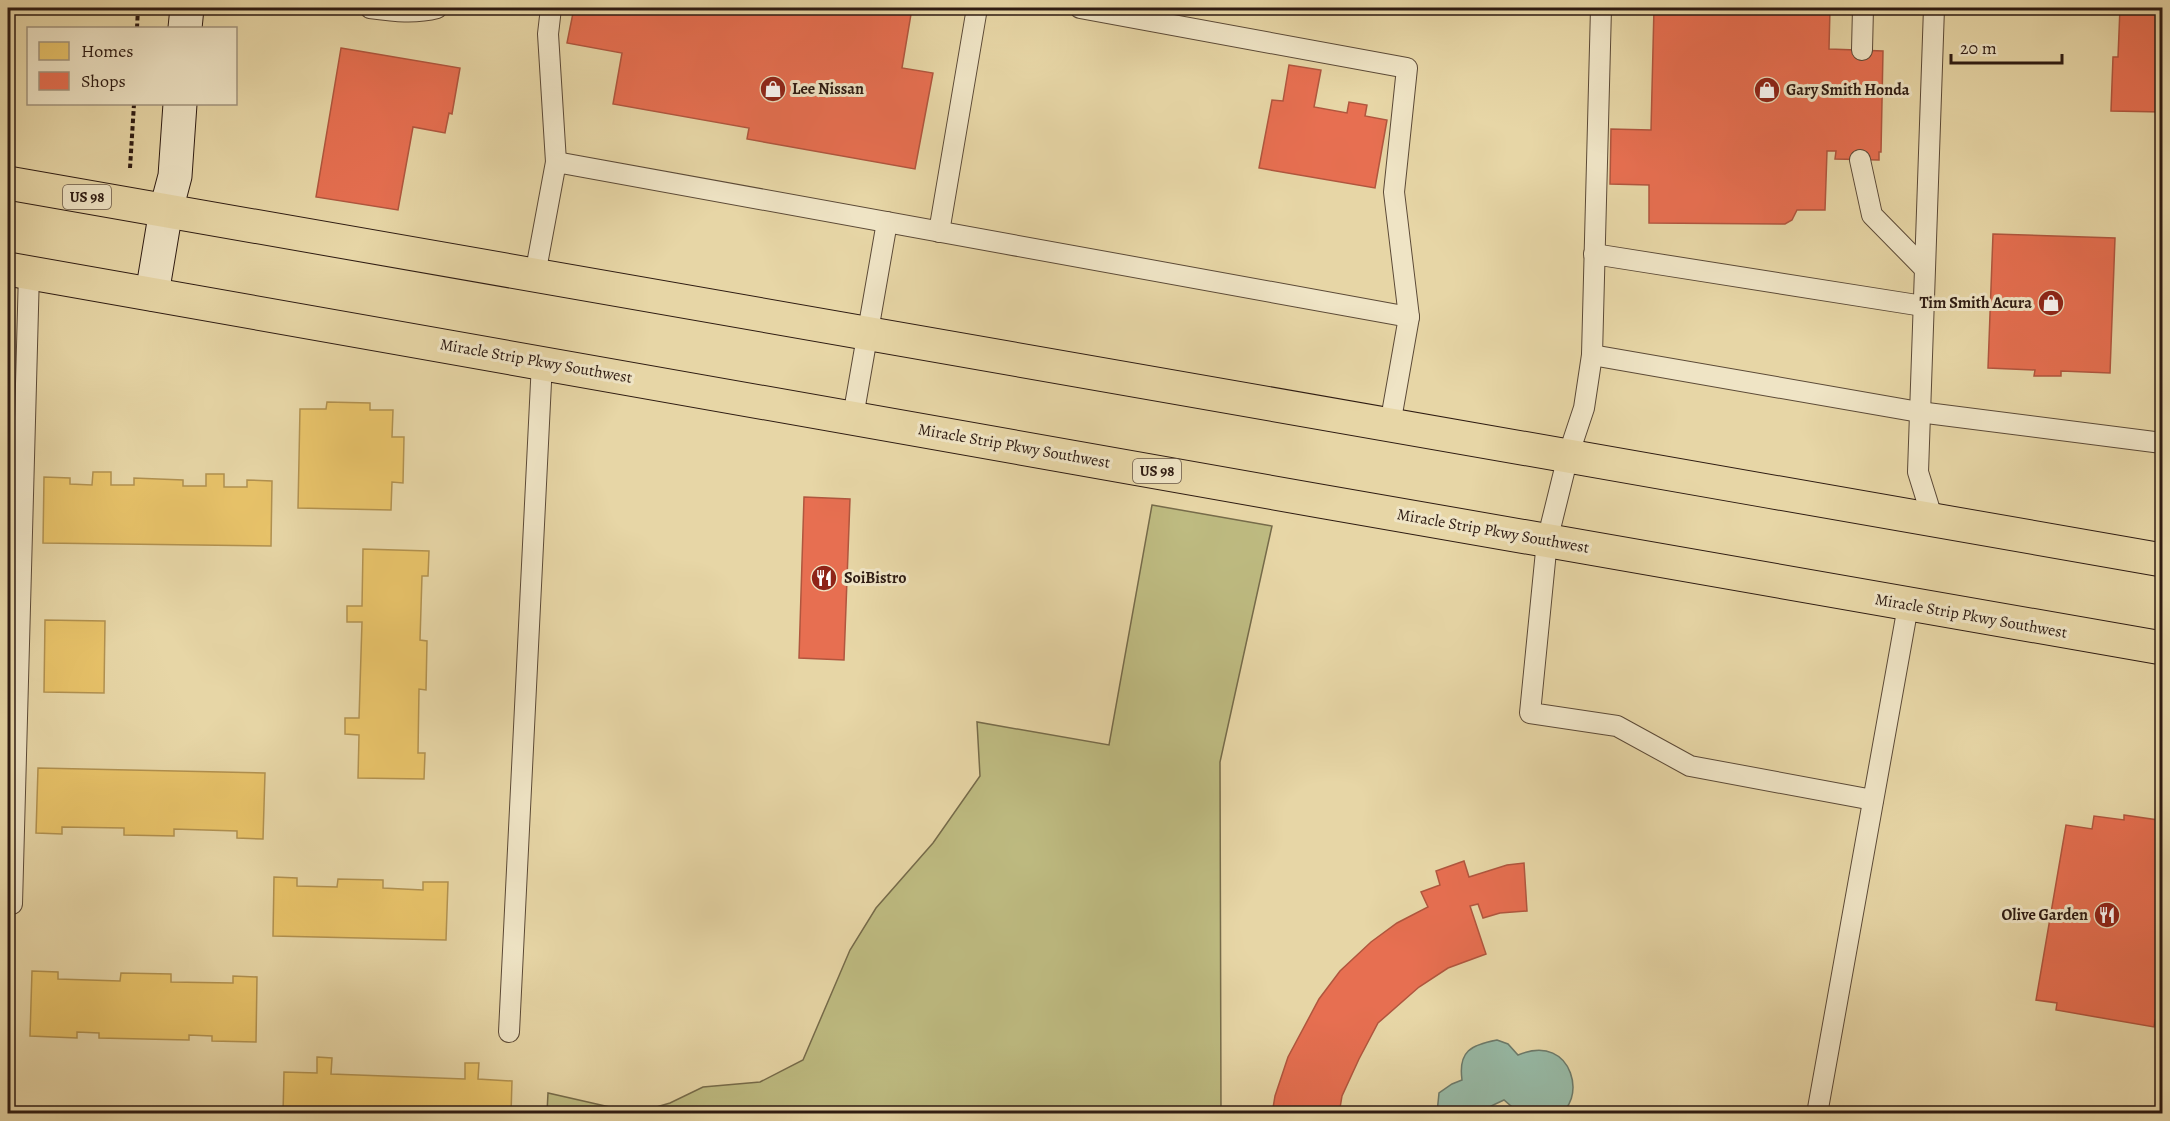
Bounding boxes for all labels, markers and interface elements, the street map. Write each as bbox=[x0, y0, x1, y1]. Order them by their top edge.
legend bbox=[27, 27, 237, 105]
scale bar bbox=[1951, 27, 2062, 65]
text: 20 m bbox=[1960, 36, 1997, 60]
text: Homes bbox=[81, 39, 133, 63]
text: Shops bbox=[81, 69, 126, 93]
shop icon: Lee Nissan bbox=[758, 74, 788, 104]
shop icon: Gary Smith Honda bbox=[1752, 75, 1782, 105]
place label: Lee Nissan bbox=[792, 78, 864, 100]
place label: Gary Smith Honda bbox=[1786, 79, 1910, 101]
road number: US 98 bbox=[63, 185, 111, 209]
shop icon: Tim Smith Acura bbox=[2036, 288, 2066, 318]
place label: Tim Smith Acura bbox=[1919, 292, 2032, 314]
street label: Miracle Strip Pkwy Southwest bbox=[438, 333, 634, 389]
street label: Miracle Strip Pkwy Southwest bbox=[916, 418, 1112, 474]
road number: US 98 bbox=[1133, 459, 1181, 483]
street label: Miracle Strip Pkwy Southwest bbox=[1395, 503, 1591, 559]
restaurant icon: SoiBistro bbox=[809, 563, 839, 593]
place label: SoiBistro bbox=[844, 567, 906, 589]
street label: Miracle Strip Pkwy Southwest bbox=[1873, 588, 2069, 644]
restaurant icon: Olive Garden bbox=[2092, 900, 2122, 930]
place label: Olive Garden bbox=[2001, 904, 2088, 926]

